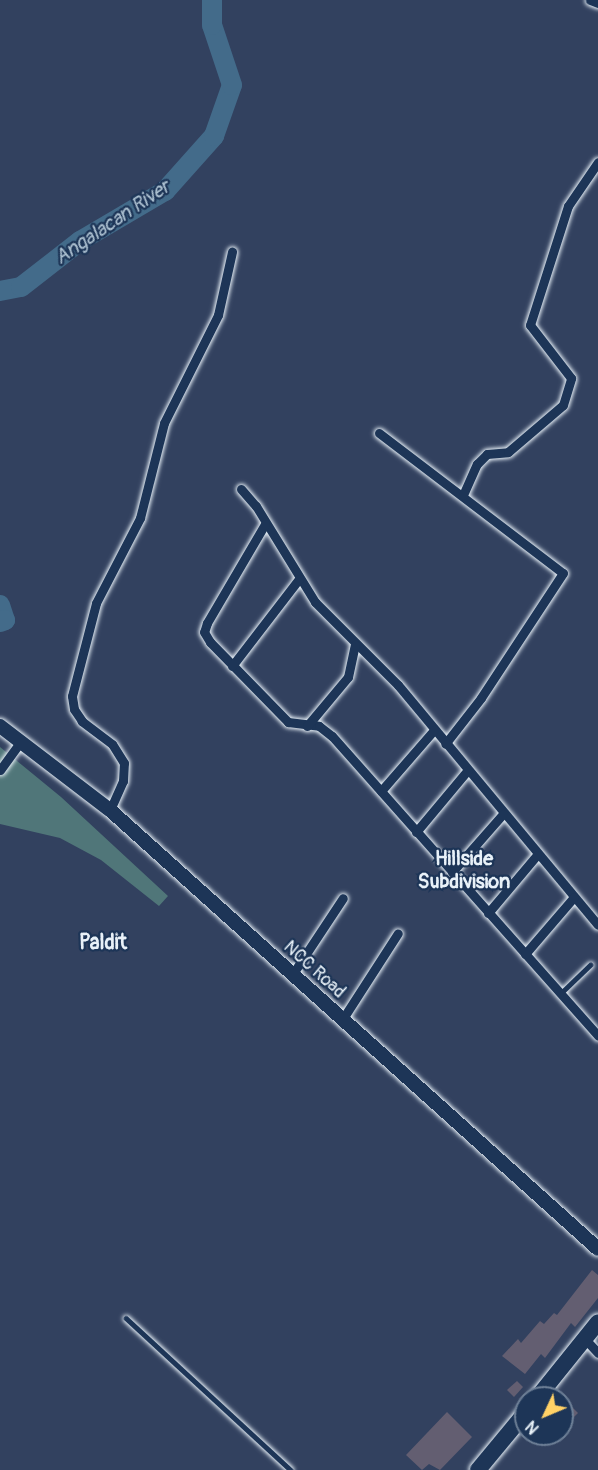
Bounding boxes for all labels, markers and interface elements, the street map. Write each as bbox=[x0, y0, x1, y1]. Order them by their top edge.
water label: Angalacan River bbox=[50, 175, 174, 269]
district label: Hillside Subdivision bbox=[418, 847, 510, 894]
district label: Paldit bbox=[79, 930, 127, 956]
street label: NCC Road bbox=[279, 937, 349, 1003]
north arrow bbox=[514, 1386, 574, 1446]
text: N bbox=[522, 1416, 543, 1438]

